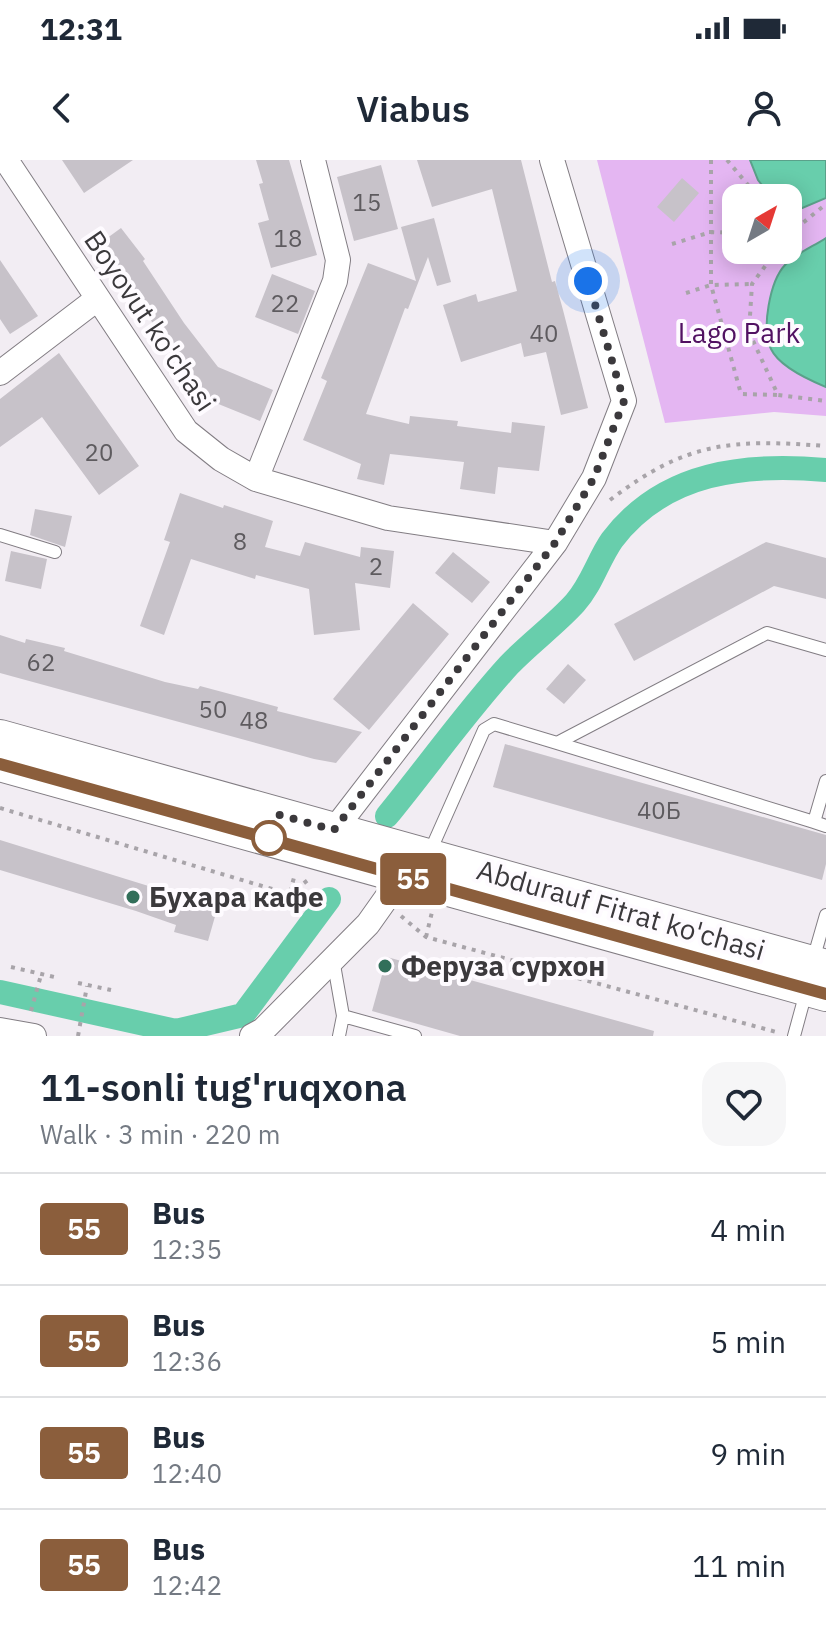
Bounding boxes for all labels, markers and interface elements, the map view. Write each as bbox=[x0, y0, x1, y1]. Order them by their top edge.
text: 12:31 bbox=[40, 9, 122, 48]
text: Viabus bbox=[356, 85, 470, 132]
icon: back bbox=[40, 86, 84, 130]
icon: person bbox=[742, 86, 786, 130]
north arrow bbox=[722, 184, 802, 264]
map controls bbox=[722, 184, 802, 264]
house number: 15 bbox=[353, 186, 381, 218]
house number: 18 bbox=[274, 222, 302, 254]
street label: Boyovut ko'chasi bbox=[76, 223, 225, 418]
your location bbox=[568, 261, 608, 301]
house number: 22 bbox=[271, 287, 299, 319]
park label: Lago Park bbox=[678, 314, 801, 351]
house number: 40 bbox=[530, 317, 558, 349]
house number: 20 bbox=[85, 436, 113, 468]
house number: 8 bbox=[233, 525, 247, 557]
house number: 2 bbox=[369, 550, 383, 582]
house number: 62 bbox=[27, 646, 55, 678]
house number: 50 bbox=[199, 693, 227, 725]
house number: 48 bbox=[240, 704, 268, 736]
house number: 40Б bbox=[637, 794, 681, 826]
unlabelled marker bbox=[252, 821, 286, 855]
street label: Abdurauf Fitrat ko'chasi bbox=[473, 851, 770, 968]
line badge: 55 bbox=[377, 853, 449, 905]
text: 55 bbox=[396, 860, 430, 897]
place label: Бухара кафе bbox=[149, 878, 324, 915]
marker: Бухара кафе bbox=[124, 888, 142, 906]
place label: Феруза сурхон bbox=[401, 947, 605, 984]
marker: Феруза сурхон bbox=[376, 957, 394, 975]
text: 11-sonli tug'ruqxona bbox=[40, 1062, 407, 1111]
button: heart bbox=[702, 1062, 786, 1146]
text: Walk · 3 min · 220 m bbox=[40, 1117, 280, 1151]
text: Bus bbox=[152, 1193, 205, 1232]
text: 55 bbox=[67, 1210, 101, 1247]
text: 4 min bbox=[710, 1210, 786, 1249]
text: 12:35 bbox=[152, 1232, 222, 1266]
text: Bus bbox=[152, 1305, 205, 1344]
text: 55 bbox=[67, 1322, 101, 1359]
text: 5 min bbox=[710, 1322, 786, 1361]
text: 12:36 bbox=[152, 1344, 222, 1378]
text: Bus bbox=[152, 1417, 205, 1456]
text: 55 bbox=[67, 1434, 101, 1471]
text: 9 min bbox=[710, 1434, 786, 1473]
text: 12:40 bbox=[152, 1456, 222, 1490]
text: Bus bbox=[152, 1529, 205, 1568]
text: 55 bbox=[67, 1546, 101, 1583]
text: 11 min bbox=[692, 1546, 786, 1585]
text: 12:42 bbox=[152, 1568, 222, 1602]

